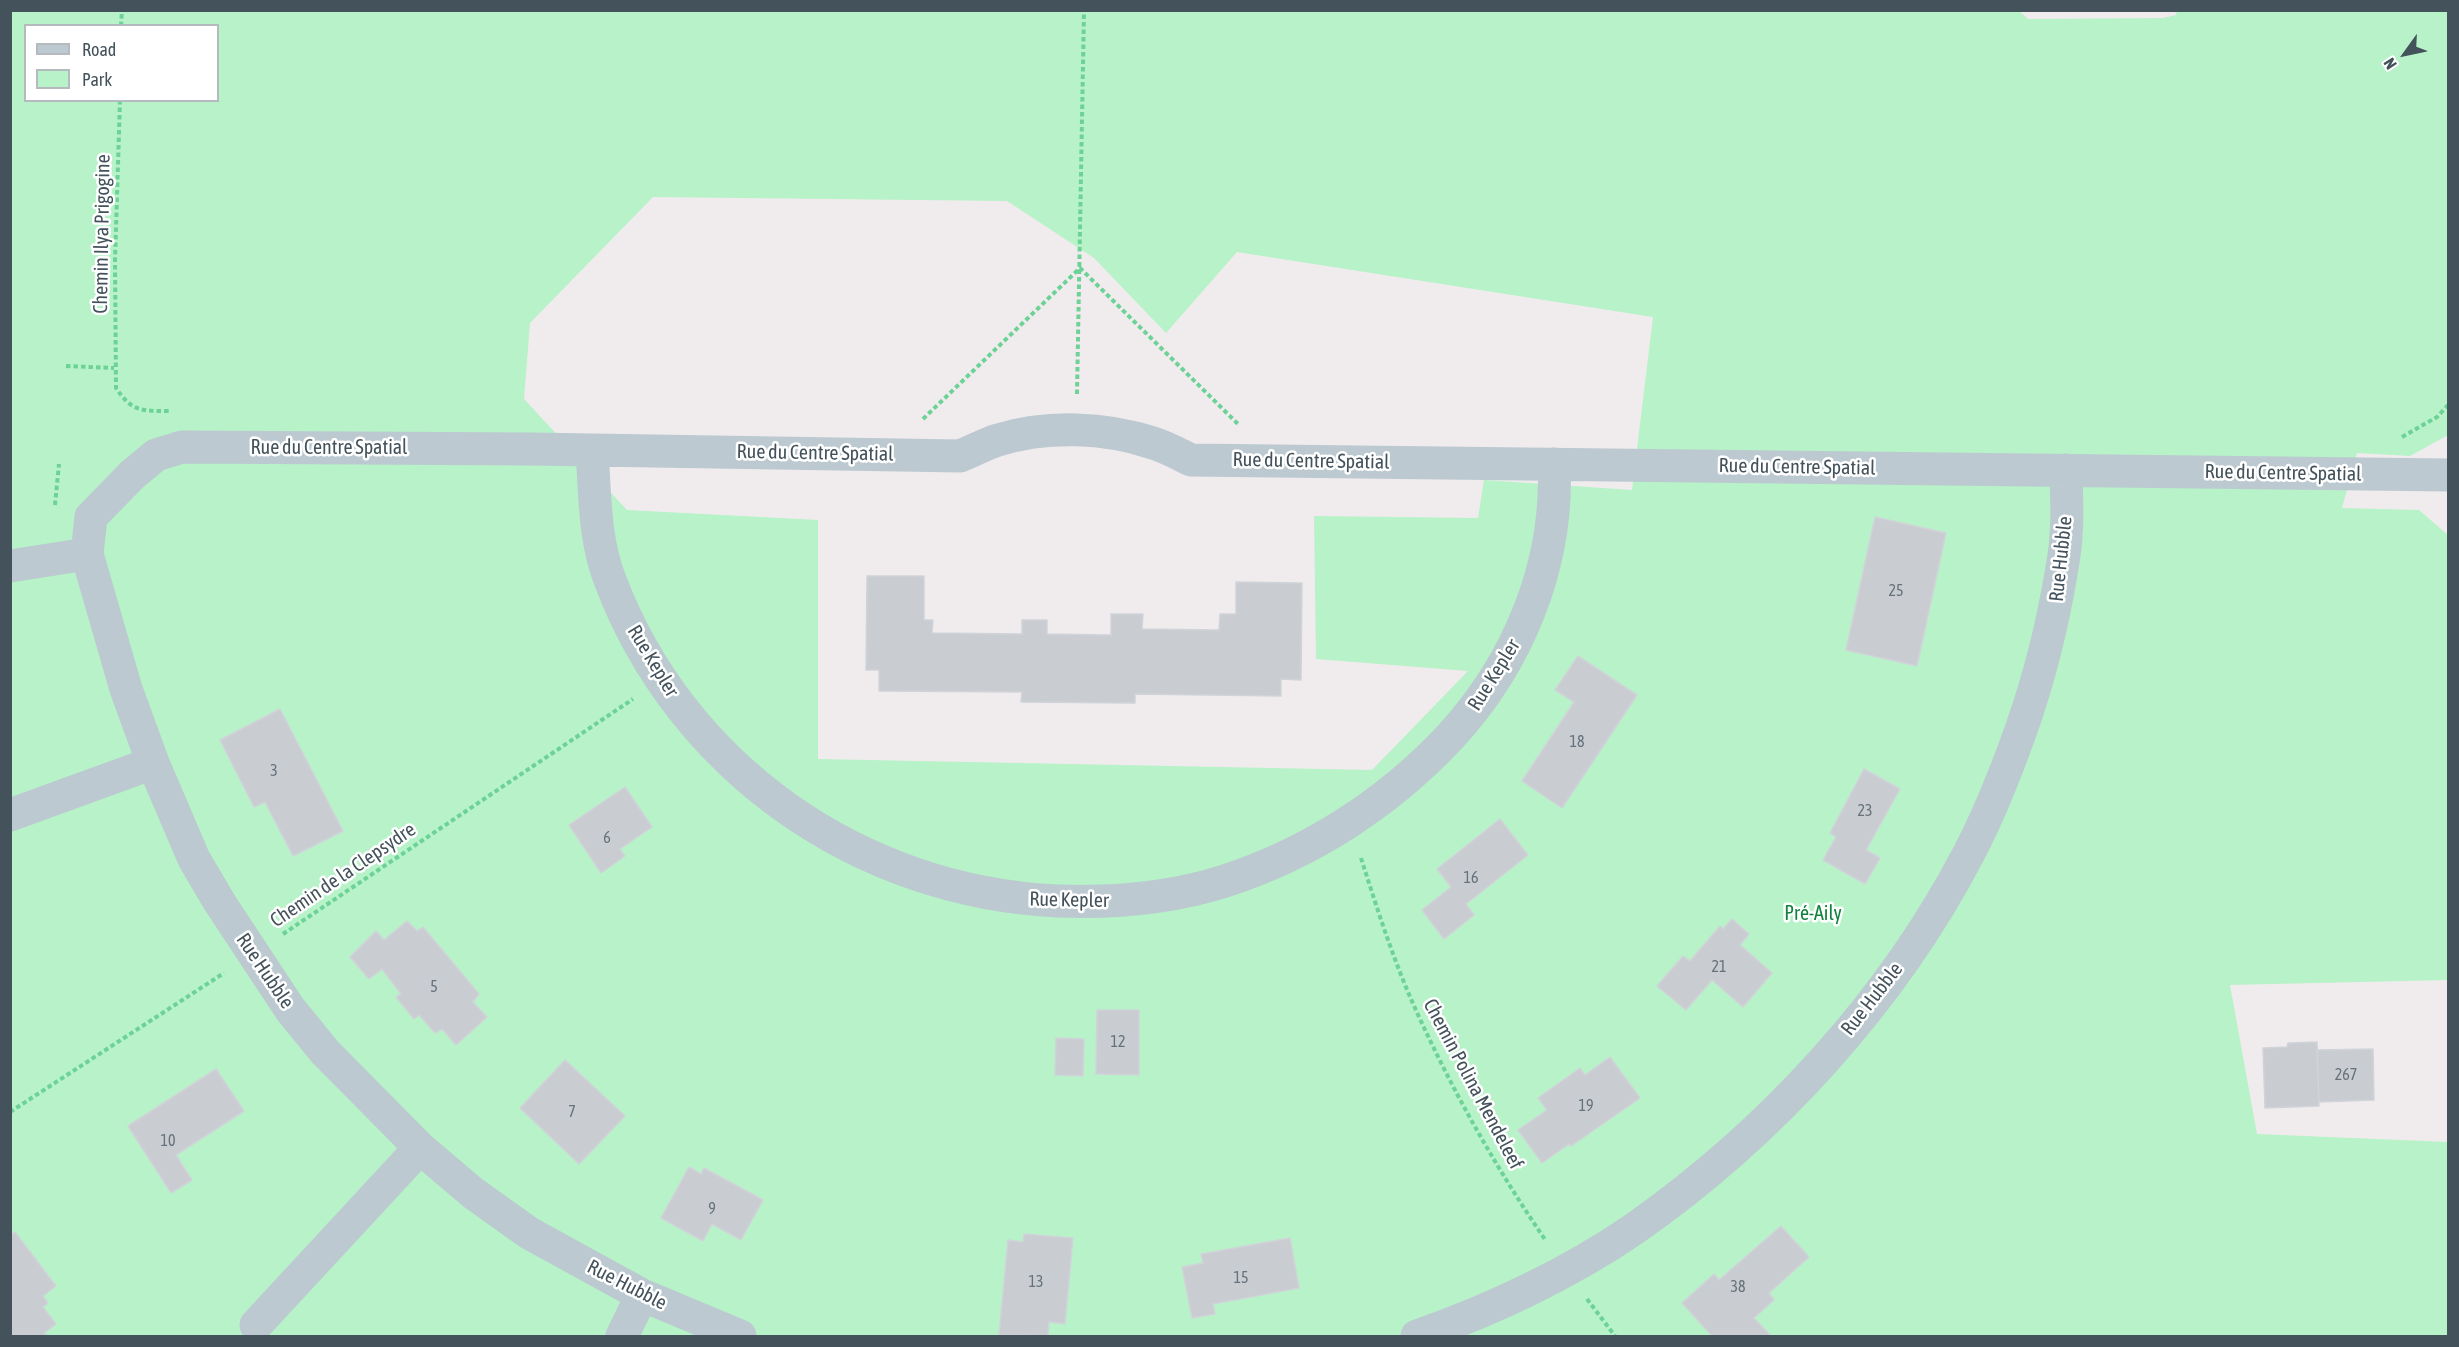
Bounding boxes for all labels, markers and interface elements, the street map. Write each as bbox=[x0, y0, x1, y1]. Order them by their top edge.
legend bbox=[24, 24, 219, 102]
north arrow bbox=[2375, 24, 2435, 84]
text: Road bbox=[82, 39, 116, 60]
text: N bbox=[2380, 55, 2400, 73]
text: Park bbox=[82, 69, 112, 90]
street label: Chemin Ilya Prigogine bbox=[89, 154, 115, 314]
street label: Rue du Centre Spatial bbox=[251, 436, 407, 460]
street label: Rue du Centre Spatial bbox=[736, 440, 894, 466]
street label: Rue du Centre Spatial bbox=[1232, 448, 1390, 474]
street label: Rue du Centre Spatial bbox=[1718, 454, 1876, 480]
street label: Rue du Centre Spatial bbox=[2204, 460, 2362, 486]
street label: Rue Hubble bbox=[2045, 515, 2077, 603]
house number: 25 bbox=[1888, 581, 1904, 601]
street label: Rue Kepler bbox=[622, 621, 684, 701]
street label: Rue Kepler bbox=[1463, 635, 1525, 715]
house number: 18 bbox=[1569, 732, 1585, 752]
house number: 3 bbox=[270, 761, 278, 781]
house number: 23 bbox=[1857, 801, 1873, 821]
street label: Chemin de la Clepsydre bbox=[266, 817, 420, 933]
house number: 6 bbox=[603, 828, 611, 848]
house number: 16 bbox=[1463, 868, 1479, 888]
street label: Rue Kepler bbox=[1029, 887, 1109, 913]
park label: Pré-Aily bbox=[1784, 902, 1842, 926]
street label: Rue Hubble bbox=[231, 929, 299, 1013]
house number: 21 bbox=[1711, 957, 1727, 977]
street label: Rue Hubble bbox=[1836, 958, 1908, 1040]
house number: 5 bbox=[430, 977, 438, 997]
street label: Chemin Polina Mendeleef bbox=[1418, 995, 1528, 1173]
house number: 12 bbox=[1110, 1032, 1126, 1052]
house number: 267 bbox=[2335, 1065, 2357, 1085]
house number: 19 bbox=[1578, 1096, 1594, 1116]
house number: 7 bbox=[568, 1102, 576, 1122]
house number: 10 bbox=[160, 1131, 176, 1151]
house number: 9 bbox=[708, 1199, 716, 1219]
street label: Rue Hubble bbox=[583, 1255, 671, 1315]
house number: 15 bbox=[1233, 1268, 1249, 1288]
house number: 13 bbox=[1028, 1272, 1044, 1292]
house number: 38 bbox=[1730, 1277, 1746, 1297]

